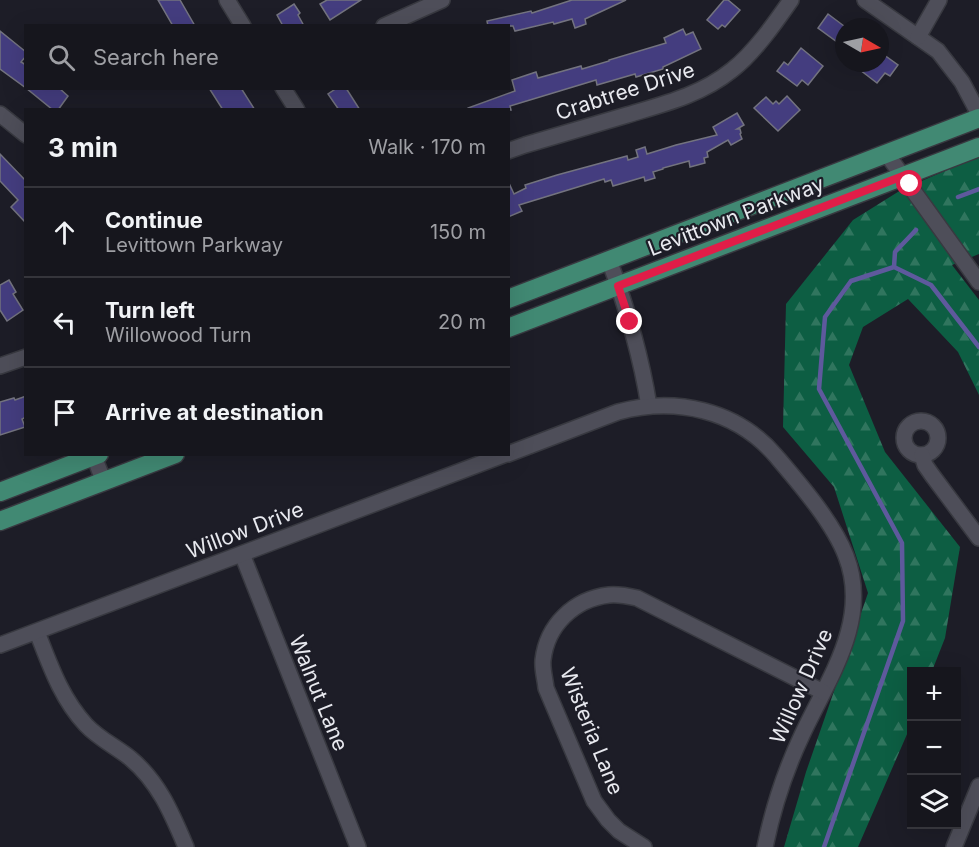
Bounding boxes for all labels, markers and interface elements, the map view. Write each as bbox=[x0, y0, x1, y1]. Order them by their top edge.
north arrow bbox=[835, 18, 889, 72]
search box bbox=[24, 24, 510, 90]
icon: search bbox=[45, 41, 78, 74]
text: Search here bbox=[93, 44, 219, 70]
street label: Crabtree Drive bbox=[552, 57, 698, 125]
text: 3 min bbox=[48, 132, 118, 163]
text: Walk · 170 m bbox=[368, 135, 486, 159]
route start bbox=[896, 170, 922, 196]
street label: Levittown Parkway bbox=[644, 171, 828, 261]
text: Continue bbox=[105, 207, 203, 233]
icon: ahead bbox=[48, 216, 81, 249]
text: 150 m bbox=[430, 220, 486, 244]
text: Levittown Parkway bbox=[105, 233, 283, 257]
text: Turn left bbox=[105, 297, 195, 323]
icon: left bbox=[48, 306, 81, 339]
route end bbox=[616, 308, 642, 334]
text: 20 m bbox=[438, 310, 486, 334]
text: Willowood Turn bbox=[105, 323, 252, 347]
icon: arrive bbox=[48, 396, 81, 429]
text: Arrive at destination bbox=[105, 399, 324, 425]
street label: Willow Drive bbox=[183, 496, 307, 564]
street label: Willow Drive bbox=[764, 625, 838, 747]
street label: Walnut Lane bbox=[284, 632, 354, 754]
street label: Wisteria Lane bbox=[555, 664, 629, 798]
map controls bbox=[907, 667, 961, 829]
button: + bbox=[907, 667, 961, 721]
button: − bbox=[907, 721, 961, 775]
button: layers bbox=[907, 775, 961, 829]

